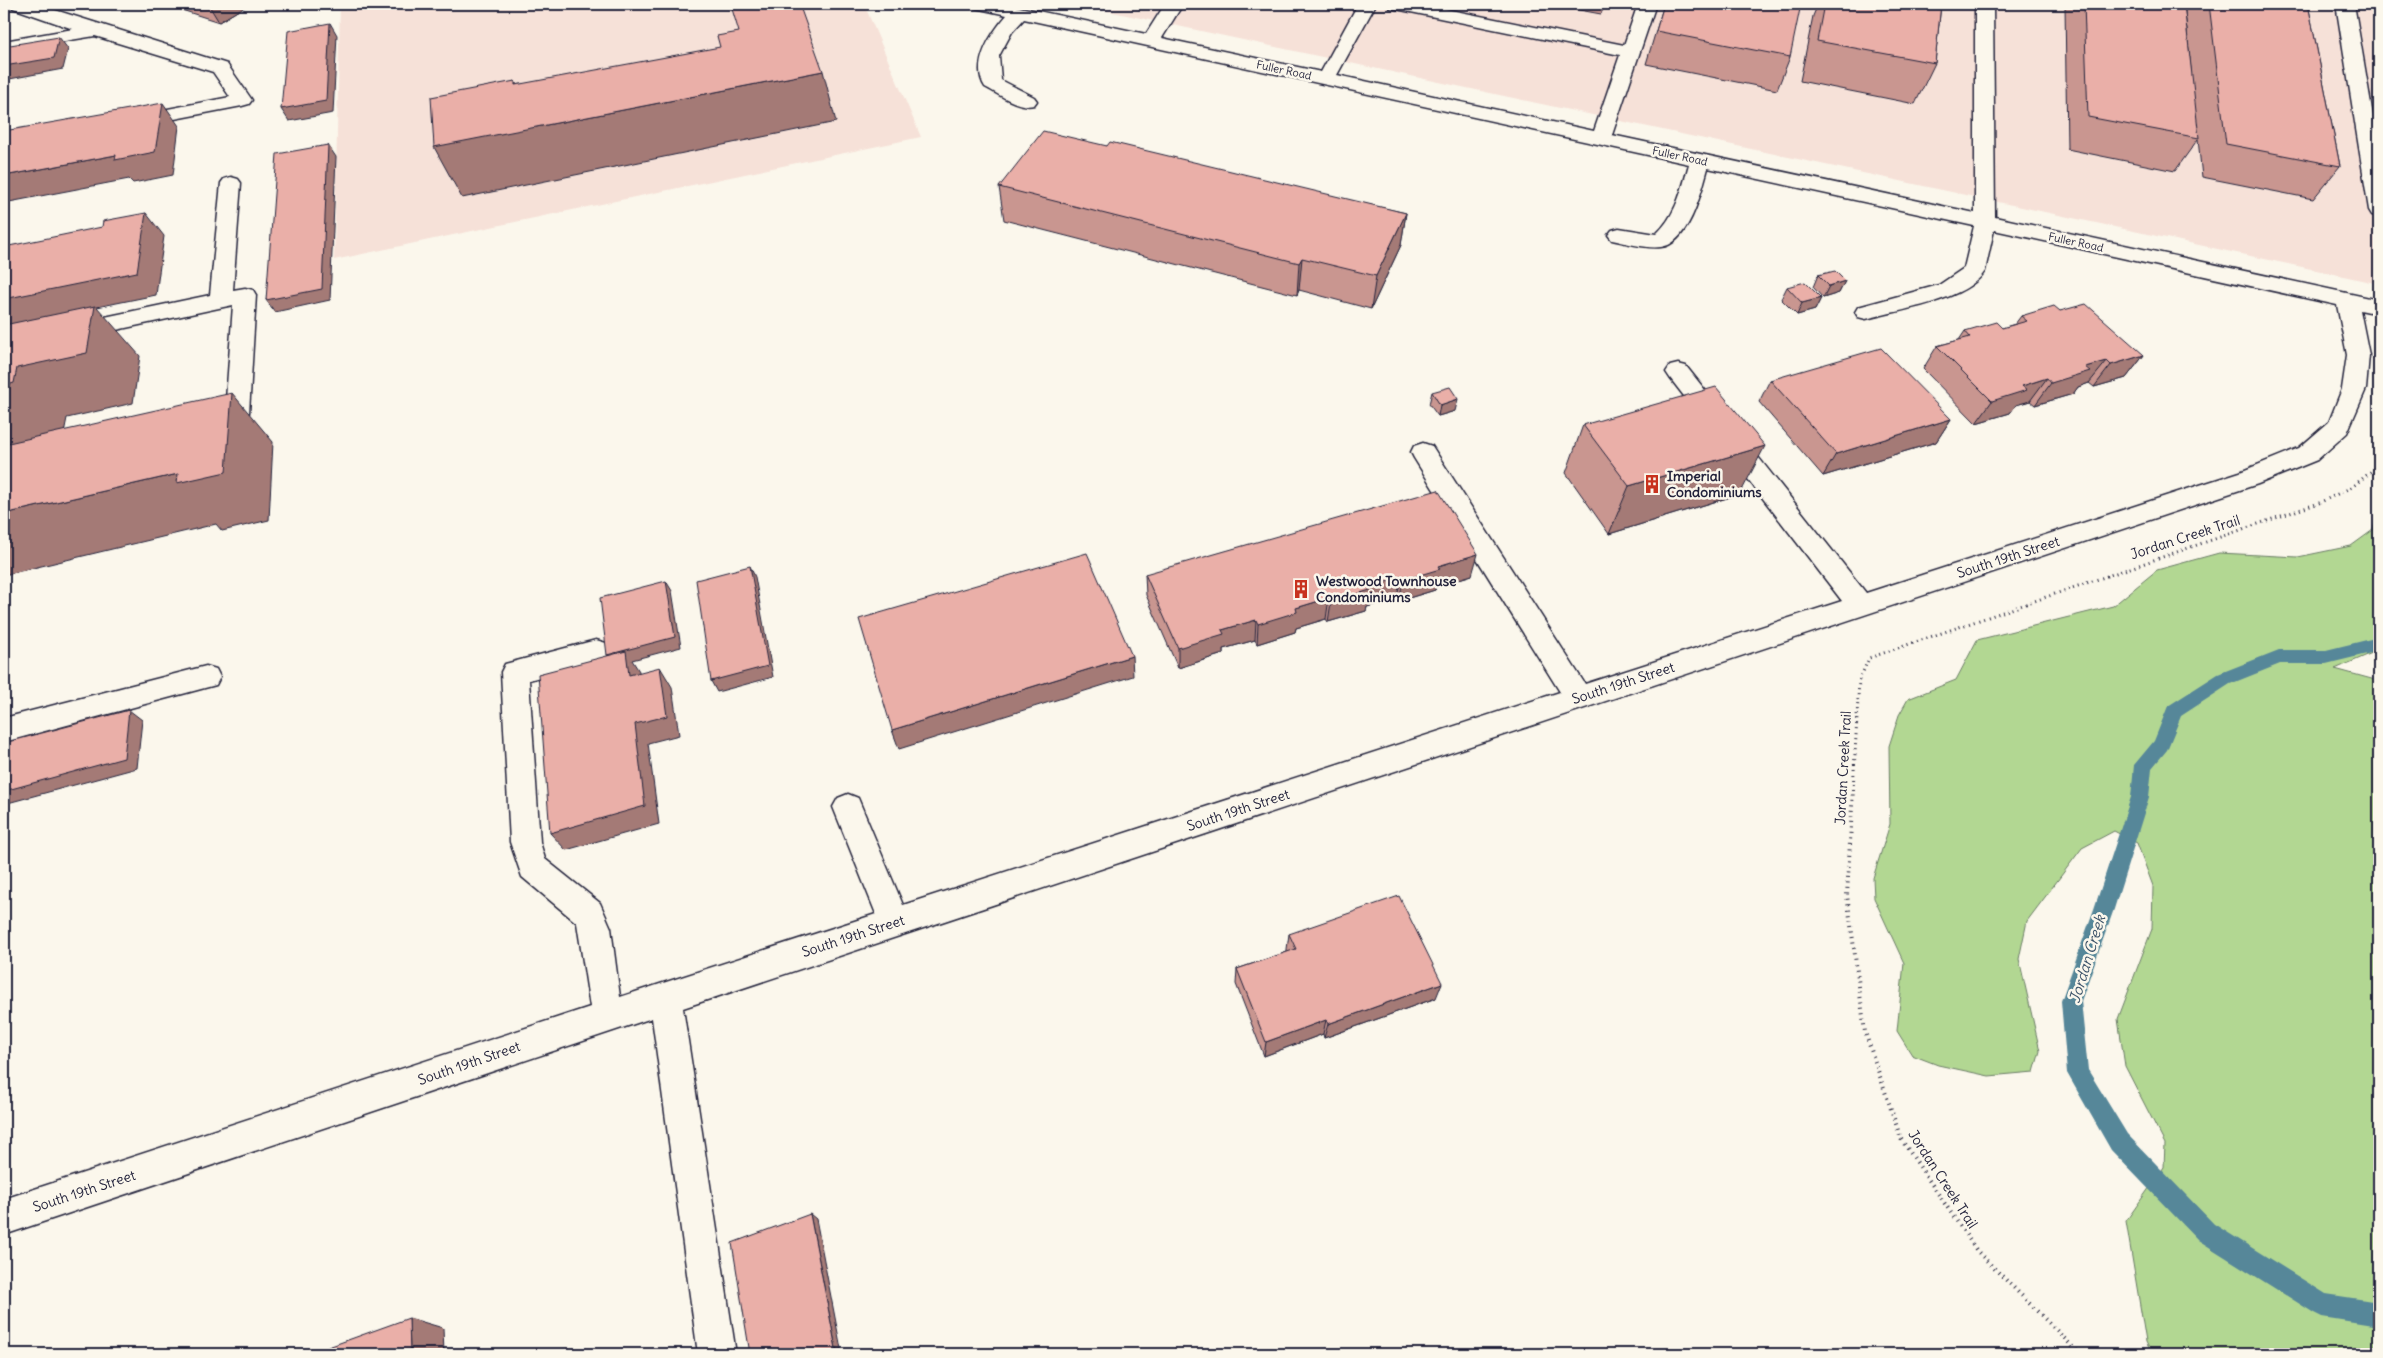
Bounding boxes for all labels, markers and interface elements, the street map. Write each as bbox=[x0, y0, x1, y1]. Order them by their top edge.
street label: Fuller Road bbox=[1255, 57, 1313, 83]
street label: Fuller Road bbox=[1651, 143, 1709, 169]
street label: Fuller Road bbox=[2047, 229, 2105, 255]
place label: Imperial Condominiums bbox=[1667, 467, 1762, 501]
building icon: Imperial Condominiums bbox=[1641, 473, 1663, 495]
street label: Jordan Creek Trail bbox=[2128, 511, 2242, 563]
street label: South 19th Street bbox=[1954, 532, 2062, 582]
place label: Westwood Townhouse Condominiums bbox=[1316, 572, 1457, 606]
building icon: Westwood Townhouse Condominiums bbox=[1290, 578, 1312, 600]
street label: South 19th Street bbox=[1569, 658, 1677, 708]
street label: Jordan Creek Trail bbox=[1831, 710, 1855, 826]
street label: South 19th Street bbox=[1184, 785, 1292, 835]
street label: South 19th Street bbox=[799, 911, 907, 961]
water label: Jordan Creek bbox=[2065, 911, 2110, 1005]
street label: South 19th Street bbox=[415, 1037, 523, 1089]
street label: Jordan Creek Trail bbox=[1904, 1126, 1982, 1232]
street label: South 19th Street bbox=[30, 1166, 138, 1216]

